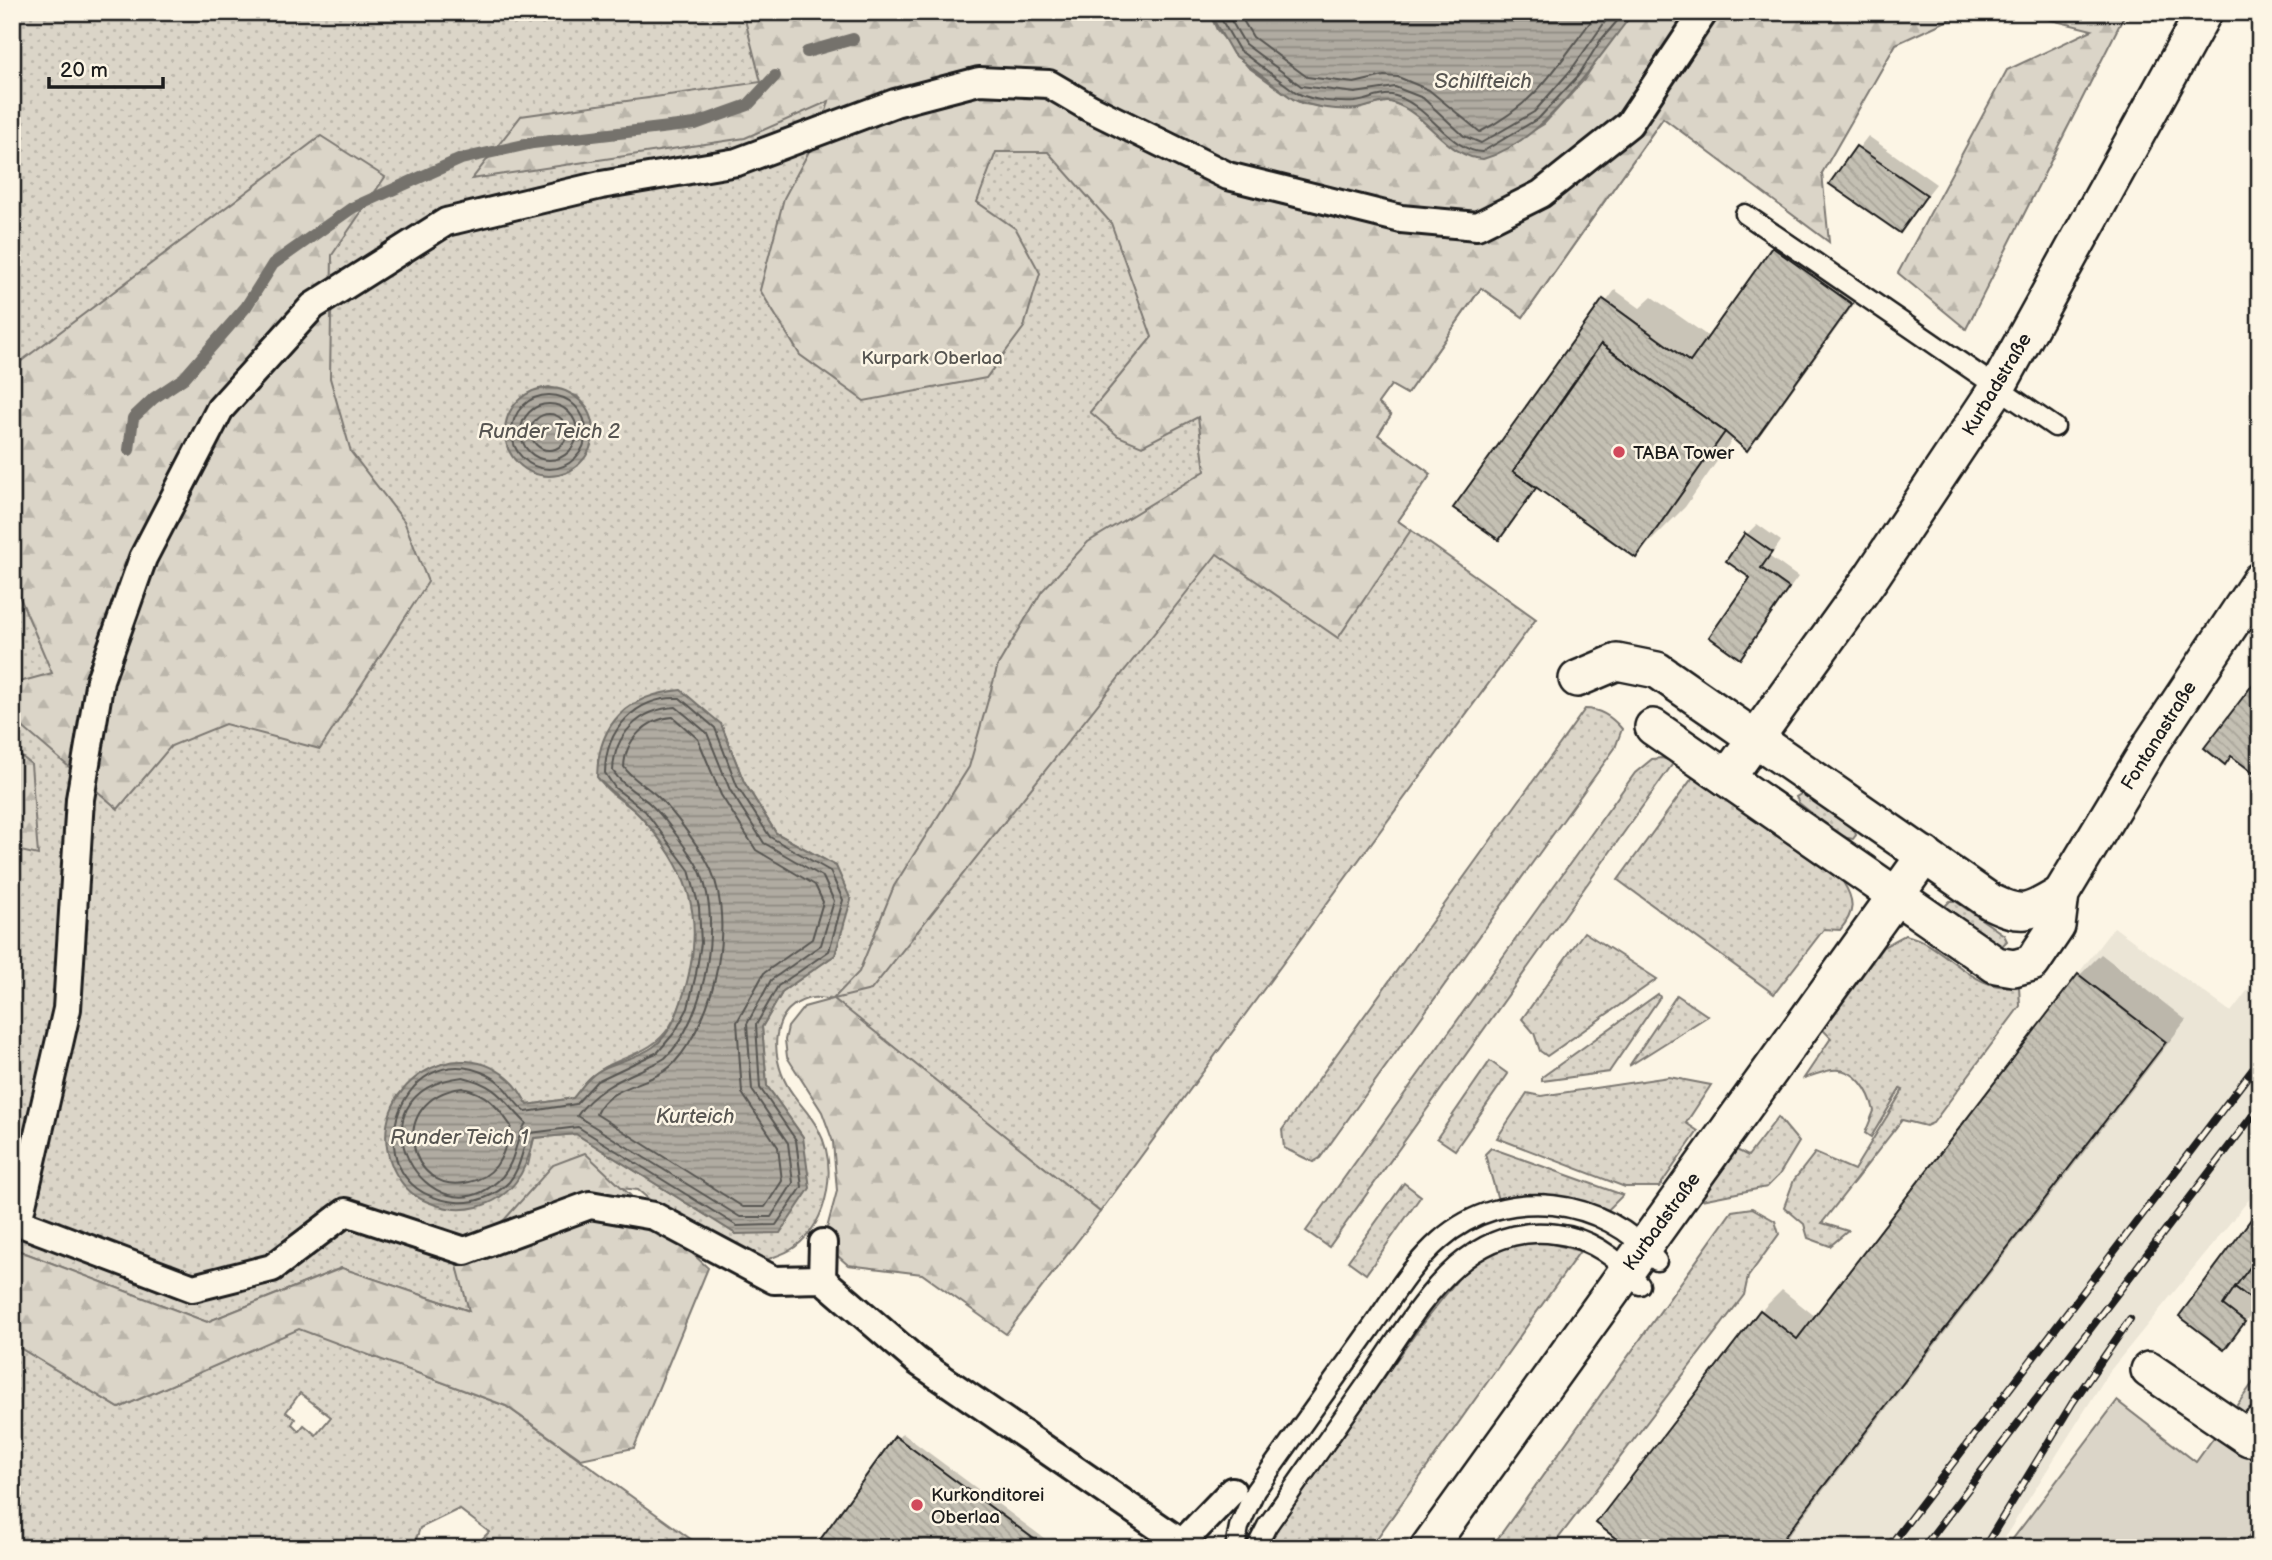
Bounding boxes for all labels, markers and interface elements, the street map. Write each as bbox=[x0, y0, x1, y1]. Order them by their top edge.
scale bar bbox=[49, 46, 163, 90]
text: 20 m bbox=[60, 58, 108, 83]
water label: Schilfteich bbox=[1434, 69, 1532, 94]
street label: Kurbadstraße bbox=[1958, 329, 2037, 440]
park label: Kurpark Oberlaa bbox=[861, 347, 1003, 370]
water label: Runder Teich 2 bbox=[478, 419, 620, 444]
place label: TABA Tower bbox=[1633, 442, 1735, 465]
marker: TABA Tower bbox=[1611, 444, 1627, 460]
street label: Fontanastraße bbox=[2117, 677, 2202, 795]
water label: Kurteich bbox=[656, 1104, 735, 1129]
water label: Runder Teich 1 bbox=[390, 1125, 528, 1150]
street label: Kurbadstraße bbox=[1619, 1168, 1706, 1276]
place label: Kurkonditorei Oberlaa bbox=[931, 1484, 1044, 1529]
marker: Kurkonditorei Oberlaa bbox=[909, 1497, 925, 1513]

